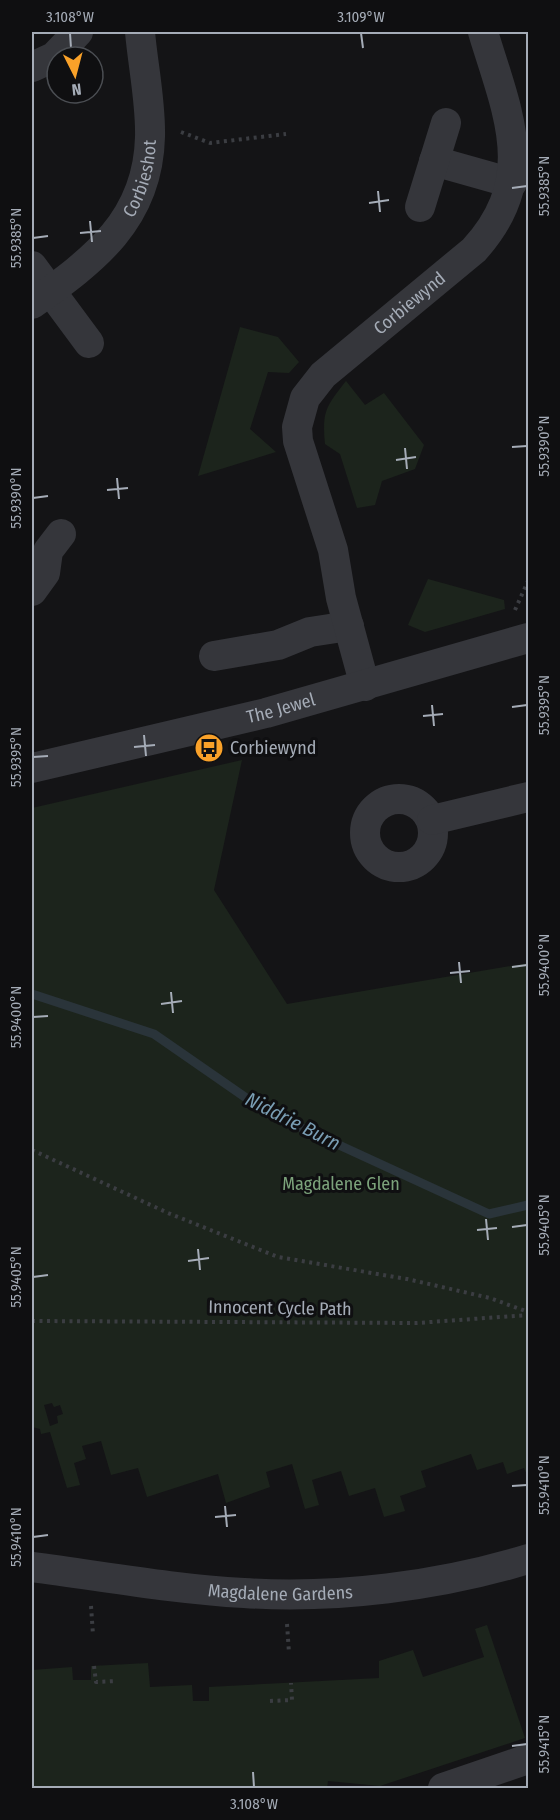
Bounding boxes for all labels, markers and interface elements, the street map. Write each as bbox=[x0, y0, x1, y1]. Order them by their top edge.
text: 3.108°W bbox=[46, 8, 94, 26]
text: 3.109°W bbox=[337, 8, 385, 26]
north arrow bbox=[45, 45, 105, 105]
text: N bbox=[71, 79, 82, 99]
street label: Corbieshot bbox=[118, 139, 161, 221]
text: 55.9385°N bbox=[535, 156, 553, 216]
text: 55.9385°N bbox=[7, 208, 25, 268]
street label: Corbiewynd bbox=[369, 267, 450, 339]
text: 55.9390°N bbox=[535, 415, 553, 477]
text: 55.9390°N bbox=[7, 467, 25, 529]
text: 55.9395°N bbox=[535, 675, 553, 735]
street label: The Jewel bbox=[244, 688, 318, 728]
text: 55.9395°N bbox=[7, 727, 25, 787]
bus stop icon: Corbiewynd bbox=[193, 732, 225, 764]
place label: Corbiewynd bbox=[230, 737, 317, 759]
text: 55.9400°N bbox=[535, 934, 553, 996]
text: 55.9400°N bbox=[7, 986, 25, 1048]
water label: Niddrie Burn bbox=[242, 1087, 344, 1155]
park label: Magdalene Glen bbox=[282, 1173, 400, 1195]
text: 55.9405°N bbox=[535, 1194, 553, 1256]
text: 55.9405°N bbox=[7, 1246, 25, 1308]
street label: Innocent Cycle Path bbox=[208, 1296, 352, 1320]
text: 55.9410°N bbox=[535, 1455, 553, 1515]
text: 55.9410°N bbox=[7, 1507, 25, 1567]
street label: Magdalene Gardens bbox=[207, 1579, 354, 1605]
text: 55.9415°N bbox=[535, 1715, 553, 1773]
text: 3.108°W bbox=[230, 1795, 278, 1813]

